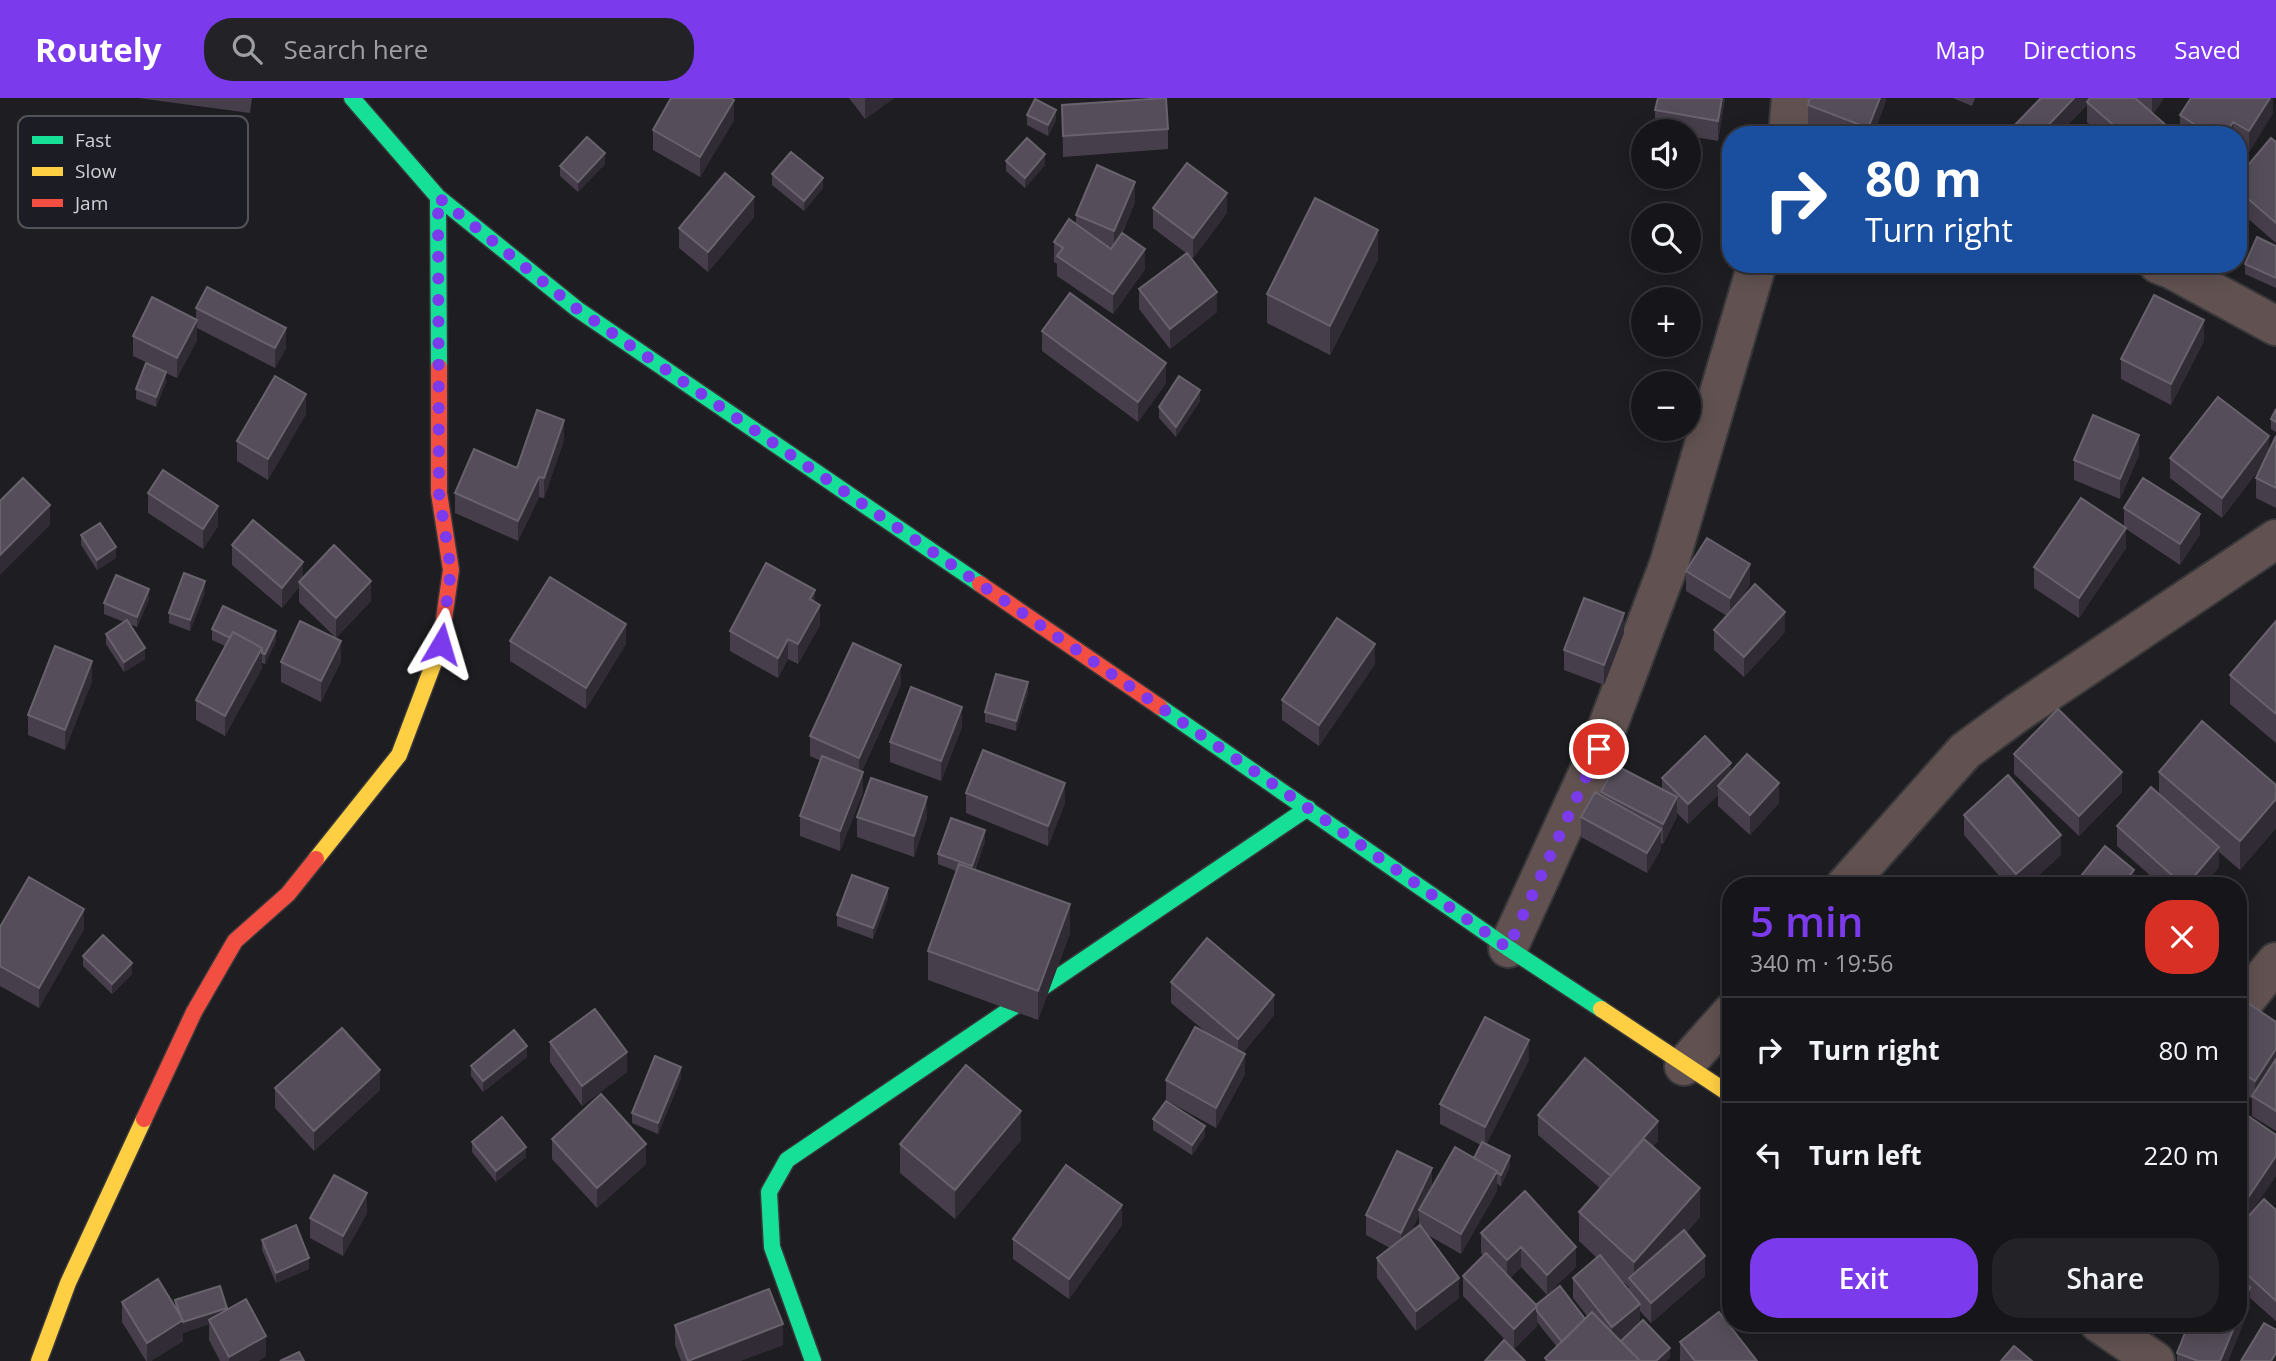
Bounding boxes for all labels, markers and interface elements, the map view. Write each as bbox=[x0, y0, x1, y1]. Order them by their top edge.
search box bbox=[204, 18, 694, 81]
text: Routely bbox=[35, 27, 162, 72]
icon: search bbox=[228, 30, 266, 68]
text: Search here bbox=[284, 31, 428, 67]
text: Map bbox=[1935, 33, 1985, 66]
text: Directions bbox=[2023, 33, 2136, 66]
text: Saved bbox=[2174, 33, 2241, 66]
legend bbox=[18, 116, 248, 228]
map controls bbox=[1631, 119, 1701, 441]
button: sound bbox=[1631, 119, 1701, 189]
text: Fast bbox=[75, 127, 111, 153]
text: 80 m bbox=[1865, 145, 1982, 211]
icon: right bbox=[1750, 154, 1841, 245]
text: Slow bbox=[75, 158, 117, 184]
text: Jam bbox=[73, 190, 108, 216]
button: search bbox=[1631, 203, 1701, 273]
text: Turn right bbox=[1865, 208, 2013, 251]
button: + bbox=[1631, 287, 1701, 357]
button: − bbox=[1631, 371, 1701, 441]
position arrow bbox=[404, 607, 478, 681]
pin bbox=[1569, 719, 1629, 779]
icon: arrive bbox=[1580, 730, 1618, 768]
text: 5 min bbox=[1750, 892, 1863, 949]
button: close bbox=[2145, 900, 2219, 974]
text: 340 m · 19:56 bbox=[1750, 947, 1893, 979]
icon: right bbox=[1750, 1031, 1788, 1069]
text: Turn right bbox=[1809, 1032, 1940, 1068]
text: 80 m bbox=[2158, 1032, 2219, 1068]
icon: left bbox=[1750, 1136, 1788, 1174]
text: Turn left bbox=[1809, 1137, 1921, 1173]
text: 220 m bbox=[2144, 1137, 2219, 1173]
button: Exit bbox=[1750, 1238, 1978, 1318]
button: Share bbox=[1992, 1238, 2219, 1318]

